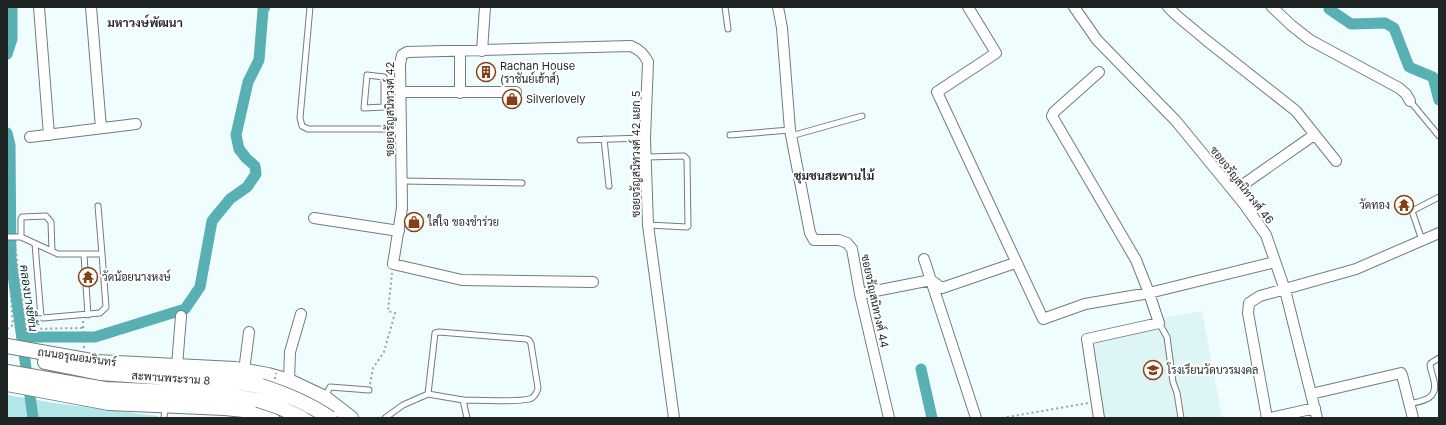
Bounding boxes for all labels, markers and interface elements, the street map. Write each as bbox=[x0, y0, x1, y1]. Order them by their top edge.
district label: มหาวงษ์พัฒนา bbox=[107, 14, 183, 30]
place label: Rachan House (ราชันย์เฮ้าส์) bbox=[500, 59, 575, 86]
building icon: Rachan House (ราชันย์เฮ้าส์) bbox=[475, 61, 497, 83]
street label: ซอยจรัญสนิทวงศ์ 42 bbox=[382, 62, 397, 156]
shop icon: Silverlovely bbox=[501, 88, 523, 110]
street label: ซอยจรัญสนิทวงศ์ 42 แยก 5 bbox=[628, 90, 643, 217]
place label: Silverlovely bbox=[526, 92, 585, 106]
street label: ซอยจรัญสนิทวงศ์ 46 bbox=[1207, 143, 1278, 227]
district label: ชุมชนสะพานไม้ bbox=[794, 168, 875, 184]
temple icon: วัดทอง bbox=[1393, 194, 1415, 216]
place label: วัดทอง bbox=[1359, 198, 1390, 212]
shop icon: ใส่ใจ ของชำร่วย bbox=[403, 211, 425, 233]
place label: ใส่ใจ ของชำร่วย bbox=[427, 214, 499, 229]
street label: ซอยจรัญสนิทวงศ์ 44 bbox=[858, 253, 893, 349]
water label: คลองบางยี่ขัน bbox=[17, 263, 44, 333]
temple icon: วัดน้อยนางหงษ์ bbox=[77, 266, 99, 288]
place label: วัดน้อยนางหงษ์ bbox=[102, 269, 171, 284]
street label: ถนนอรุณอมรินทร์ bbox=[36, 344, 117, 371]
school or university icon: โรงเรียนวัดบวรมงคล bbox=[1142, 359, 1164, 381]
place label: โรงเรียนวัดบวรมงคล bbox=[1166, 362, 1258, 377]
street label: สะพานพระราม 8 bbox=[131, 368, 211, 388]

